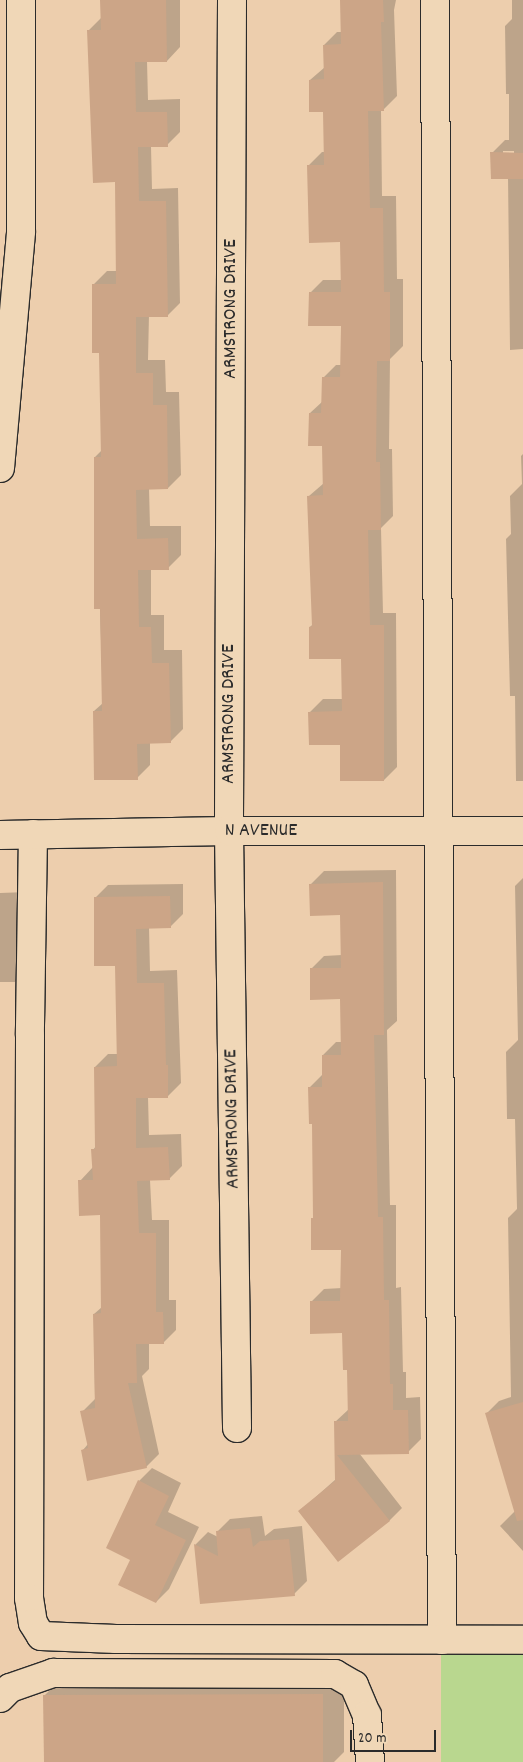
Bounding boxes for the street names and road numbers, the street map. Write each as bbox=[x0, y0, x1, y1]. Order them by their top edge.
street label: ARMSTRONG DRIVE bbox=[219, 239, 243, 379]
street label: ARMSTRONG DRIVE bbox=[217, 644, 241, 784]
street label: N AVENUE bbox=[225, 819, 297, 843]
street label: ARMSTRONG DRIVE bbox=[220, 1049, 246, 1189]

